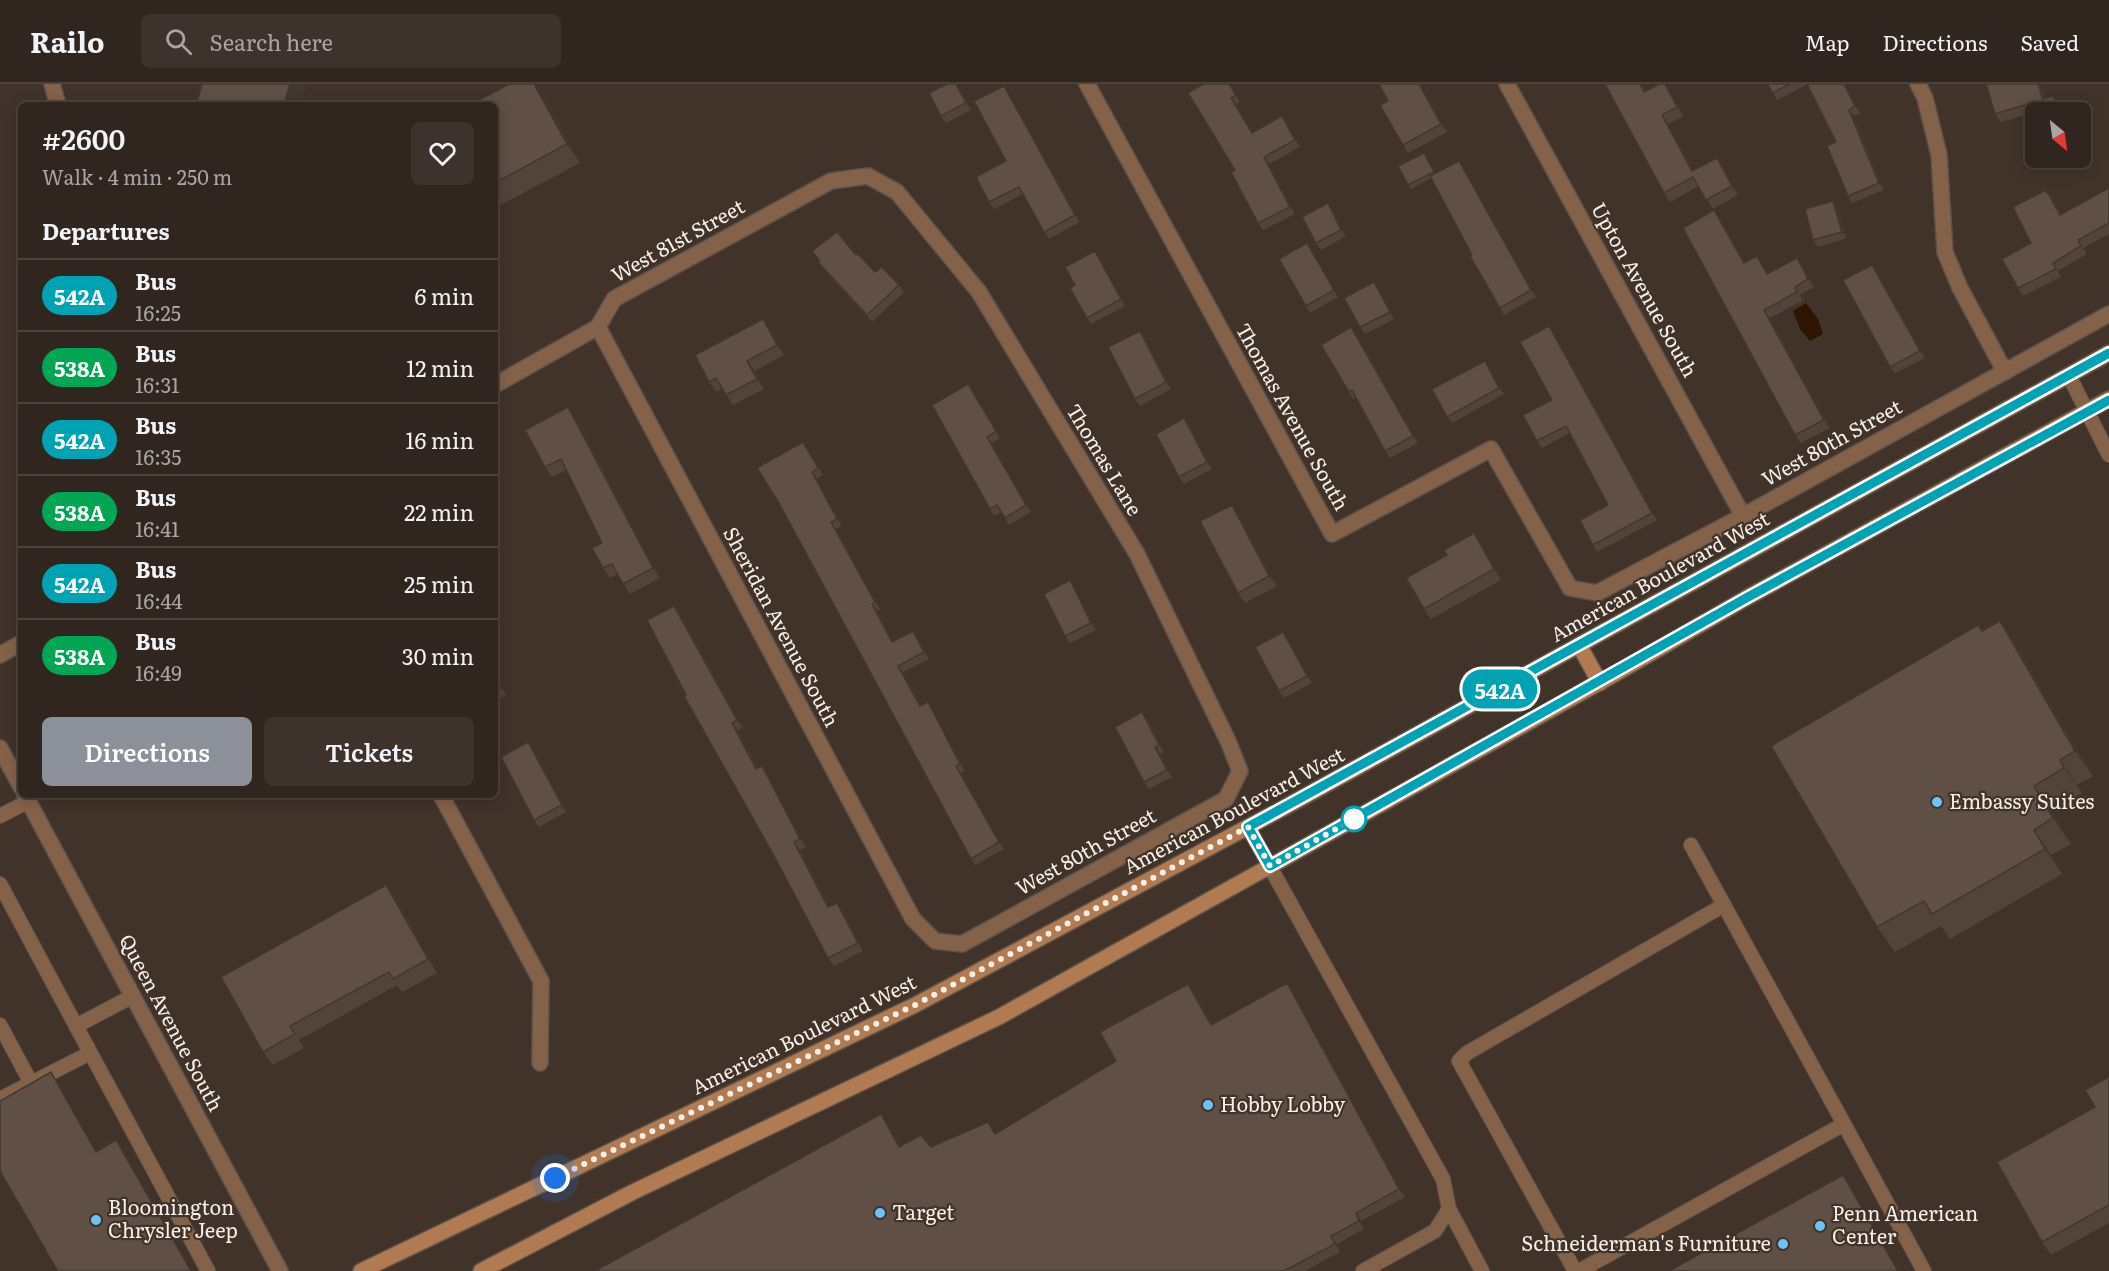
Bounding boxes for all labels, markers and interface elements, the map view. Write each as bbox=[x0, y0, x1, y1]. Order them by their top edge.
search box bbox=[141, 14, 561, 68]
text: Railo bbox=[30, 20, 105, 62]
icon: search bbox=[162, 25, 195, 58]
text: Search here bbox=[210, 25, 333, 58]
text: Map bbox=[1805, 26, 1850, 57]
text: Directions bbox=[1883, 26, 1988, 57]
text: Saved bbox=[2021, 26, 2079, 57]
north arrow bbox=[2025, 102, 2091, 168]
map controls bbox=[2025, 102, 2091, 168]
text: #2600 bbox=[42, 117, 125, 159]
button: heart bbox=[411, 122, 474, 185]
text: Walk · 4 min · 250 m bbox=[42, 161, 232, 191]
street label: West 81st Street bbox=[605, 190, 749, 288]
street label: Upton Avenue South bbox=[1585, 196, 1706, 382]
text: Departures bbox=[42, 214, 169, 247]
text: Bus bbox=[135, 264, 176, 297]
text: 6 min bbox=[415, 279, 474, 312]
text: 542A bbox=[54, 280, 105, 311]
text: 16:25 bbox=[135, 297, 181, 327]
street label: Thomas Avenue South bbox=[1230, 317, 1358, 515]
text: Bus bbox=[135, 336, 176, 369]
text: 12 min bbox=[406, 351, 474, 384]
text: 538A bbox=[54, 352, 105, 383]
text: 16:31 bbox=[135, 369, 180, 399]
street label: West 80th Street bbox=[1755, 390, 1907, 492]
street label: Thomas Lane bbox=[1060, 397, 1151, 521]
text: Bus bbox=[135, 408, 176, 441]
text: 16 min bbox=[406, 423, 474, 456]
text: 542A bbox=[54, 424, 105, 455]
text: 16:35 bbox=[135, 441, 182, 471]
text: Bus bbox=[135, 480, 176, 513]
text: 22 min bbox=[404, 495, 474, 528]
text: 538A bbox=[54, 496, 105, 527]
street label: American Boulevard West bbox=[1544, 502, 1774, 648]
text: 16:41 bbox=[135, 513, 180, 543]
street label: Sheridan Avenue South bbox=[717, 521, 848, 731]
text: Bus bbox=[135, 552, 176, 585]
text: 25 min bbox=[404, 567, 474, 600]
text: 542A bbox=[54, 568, 105, 599]
text: 16:44 bbox=[135, 585, 182, 615]
text: Bus bbox=[135, 624, 176, 657]
text: 30 min bbox=[402, 639, 474, 672]
text: 538A bbox=[54, 640, 105, 671]
text: 16:49 bbox=[135, 657, 182, 687]
line badge: 542A bbox=[1458, 670, 1542, 708]
text: 542A bbox=[1474, 674, 1526, 705]
button: Directions bbox=[42, 717, 252, 786]
button: Tickets bbox=[264, 717, 474, 786]
street label: American Boulevard West bbox=[1117, 738, 1349, 880]
place label: Embassy Suites bbox=[1949, 785, 2094, 815]
marker: Embassy Suites bbox=[1930, 795, 1944, 809]
street label: West 80th Street bbox=[1009, 799, 1161, 901]
unlabelled marker bbox=[1341, 806, 1367, 832]
street label: Queen Avenue South bbox=[113, 928, 232, 1116]
street label: American Boulevard West bbox=[686, 966, 920, 1101]
place label: Hobby Lobby bbox=[1220, 1088, 1346, 1118]
marker: Hobby Lobby bbox=[1201, 1098, 1215, 1112]
your location bbox=[540, 1163, 570, 1193]
place label: Bloomington Chrysler Jeep bbox=[108, 1191, 238, 1244]
place label: Target bbox=[892, 1196, 954, 1226]
place label: Penn American Center bbox=[1832, 1197, 1978, 1250]
marker: Target bbox=[873, 1206, 887, 1220]
marker: Bloomington Chrysler Jeep bbox=[89, 1213, 103, 1227]
marker: Penn American Center bbox=[1813, 1219, 1827, 1233]
place label: Schneiderman's Furniture bbox=[1521, 1227, 1771, 1257]
marker: Schneiderman's Furniture bbox=[1776, 1237, 1790, 1251]

